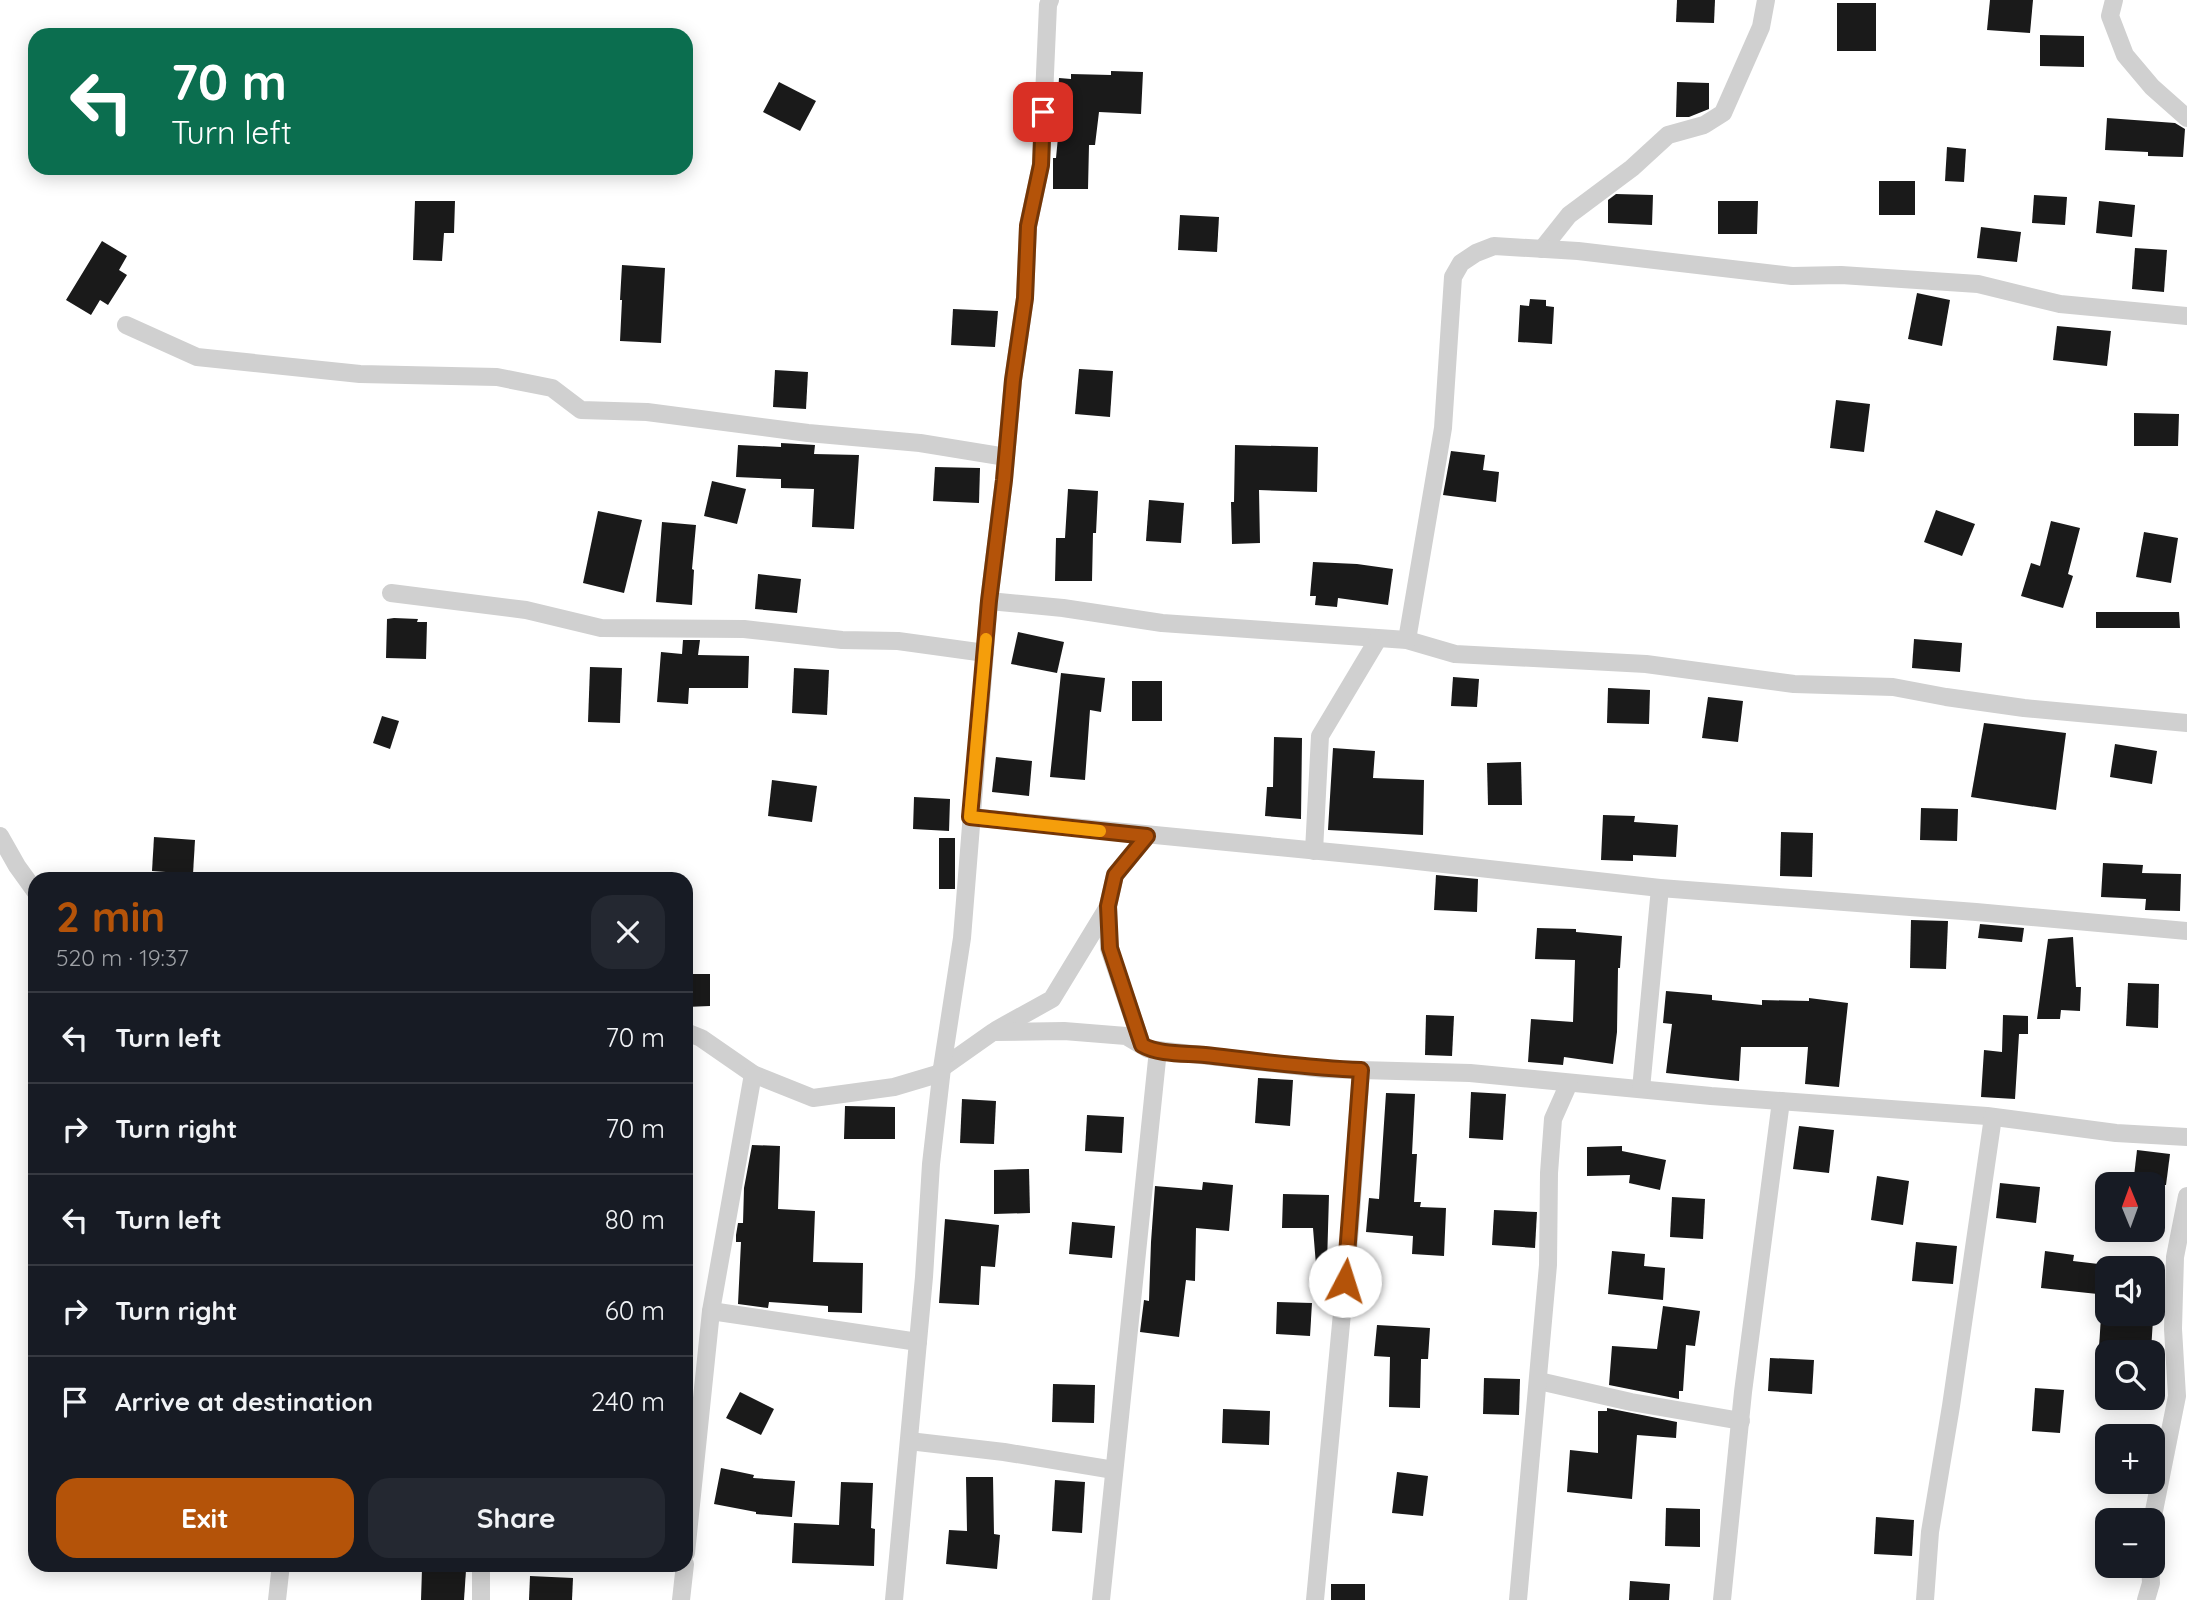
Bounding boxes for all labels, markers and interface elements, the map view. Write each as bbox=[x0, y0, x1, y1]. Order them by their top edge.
text: 70 m bbox=[171, 51, 287, 112]
icon: left bbox=[56, 56, 147, 147]
pin bbox=[1013, 82, 1073, 142]
icon: arrive bbox=[1024, 93, 1062, 131]
text: Turn left bbox=[171, 112, 292, 152]
text: 2 min bbox=[56, 890, 165, 943]
button: close bbox=[591, 895, 665, 969]
text: 520 m · 19:37 bbox=[56, 943, 189, 972]
icon: left bbox=[56, 1019, 94, 1057]
text: Turn left bbox=[115, 1021, 222, 1054]
text: 70 m bbox=[605, 1021, 665, 1054]
icon: right bbox=[56, 1110, 94, 1148]
text: Turn right bbox=[115, 1112, 237, 1145]
text: 70 m bbox=[605, 1112, 665, 1145]
north arrow bbox=[2095, 1172, 2165, 1242]
map controls bbox=[2095, 1172, 2165, 1578]
icon: left bbox=[56, 1201, 94, 1239]
text: Turn left bbox=[115, 1203, 222, 1236]
text: 80 m bbox=[605, 1203, 665, 1236]
position arrow bbox=[1308, 1244, 1382, 1318]
button: sound bbox=[2095, 1256, 2165, 1326]
icon: right bbox=[56, 1292, 94, 1330]
text: Turn right bbox=[115, 1294, 237, 1327]
text: 60 m bbox=[605, 1294, 665, 1327]
button: search bbox=[2095, 1340, 2165, 1410]
icon: arrive bbox=[56, 1383, 94, 1421]
text: Arrive at destination bbox=[115, 1385, 373, 1418]
text: 240 m bbox=[591, 1385, 665, 1418]
button: + bbox=[2095, 1424, 2165, 1494]
button: Exit bbox=[56, 1478, 354, 1558]
button: Share bbox=[368, 1478, 665, 1558]
button: − bbox=[2095, 1508, 2165, 1578]

